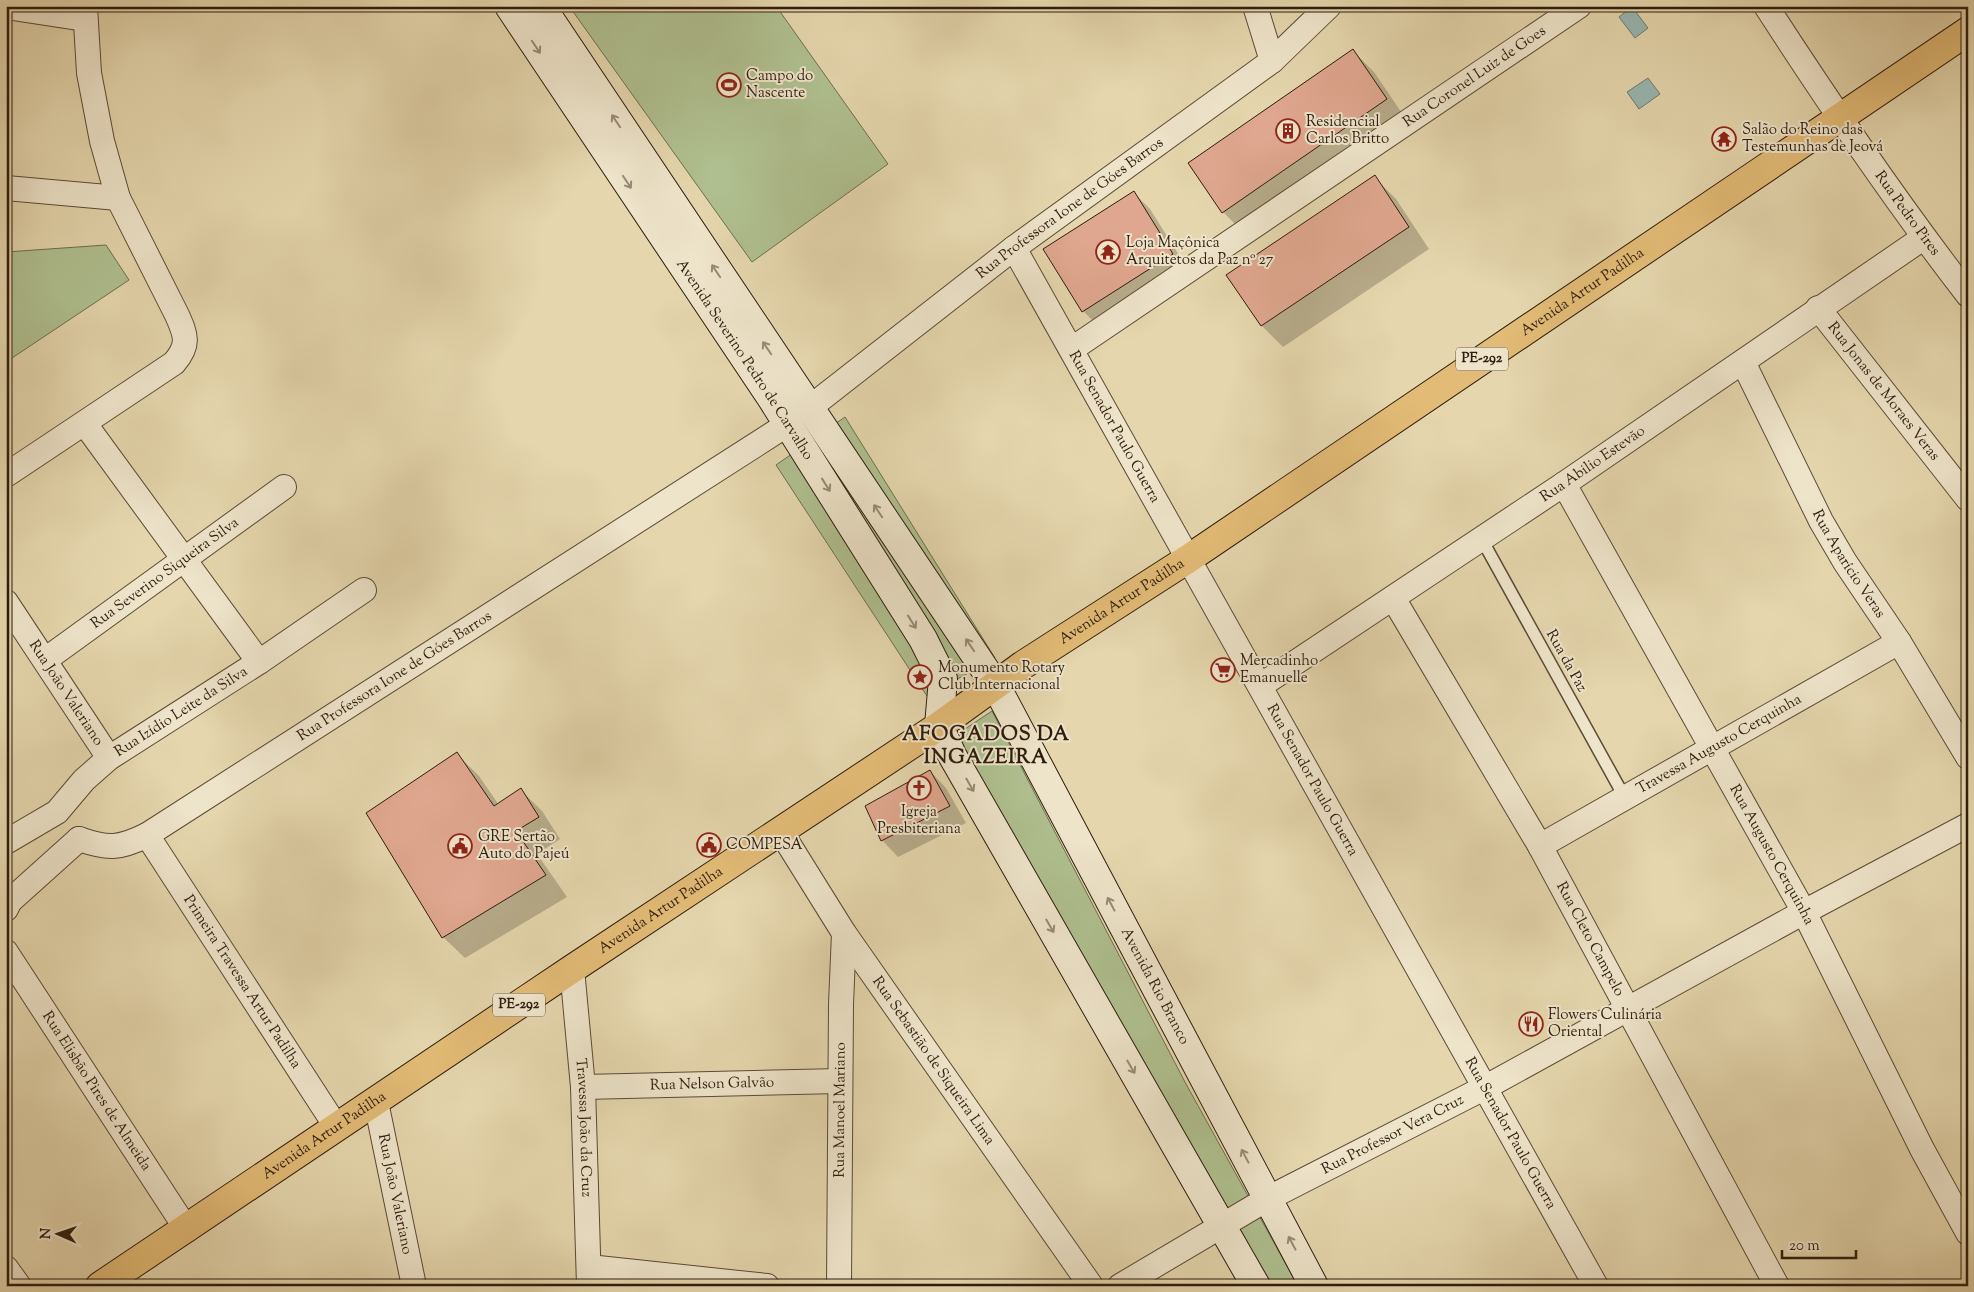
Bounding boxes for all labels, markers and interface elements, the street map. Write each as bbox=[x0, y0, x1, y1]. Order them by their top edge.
street label: Rua Coronel Luiz de Goes bbox=[1399, 21, 1550, 133]
one-way arrow bbox=[531, 40, 541, 54]
place label: Campo do Nascente bbox=[746, 66, 813, 104]
sports icon: Campo do Nascente bbox=[716, 72, 742, 98]
place label: Residencial Carlos Britto bbox=[1306, 112, 1389, 150]
one-way arrow bbox=[611, 114, 621, 128]
building icon: Residencial Carlos Britto bbox=[1275, 118, 1301, 144]
place label: Salão do Reino das Testemunhas de Jeová bbox=[1742, 120, 1883, 158]
temple icon: Salão do Reino das Testemunhas de Jeová bbox=[1711, 126, 1737, 152]
street label: Rua Professora Ione de Góes Barros bbox=[972, 132, 1168, 284]
street label: Rua Pedro Pires bbox=[1869, 167, 1945, 260]
one-way arrow bbox=[621, 175, 632, 189]
place label: Loja Maçônica Arquitetos da Paz nº 27 bbox=[1126, 233, 1274, 271]
temple icon: Loja Maçônica Arquitetos da Paz nº 27 bbox=[1095, 239, 1121, 265]
street label: Avenida Artur Padilha bbox=[1516, 243, 1649, 341]
street label: Avenida Severino Pedro de Carvalho bbox=[671, 255, 818, 464]
one-way arrow bbox=[711, 264, 721, 278]
street label: Rua Jonas de Moraes Veras bbox=[1822, 317, 1945, 465]
one-way arrow bbox=[762, 341, 772, 355]
street label: Rua Senador Paulo Guerra bbox=[1063, 347, 1165, 507]
road number: PE-292 bbox=[1456, 348, 1508, 370]
street label: Rua Abilio Estevão bbox=[1536, 421, 1650, 507]
one-way arrow bbox=[821, 477, 831, 491]
one-way arrow bbox=[873, 504, 883, 518]
street label: Rua Aparício Veras bbox=[1807, 506, 1890, 622]
street label: Rua Severino Siqueira Silva bbox=[87, 512, 243, 634]
street label: Avenida Artur Padilha bbox=[1055, 553, 1189, 650]
street label: Rua Professora Ione de Góes Barros bbox=[293, 606, 496, 747]
one-way arrow bbox=[907, 615, 917, 629]
street label: Rua da Paz bbox=[1540, 626, 1592, 696]
street label: Rua João Valeriano bbox=[23, 636, 109, 750]
one-way arrow bbox=[965, 639, 975, 653]
place label: Mercadinho Emanuelle bbox=[1240, 651, 1318, 689]
supermarket icon: Mercadinho Emanuelle bbox=[1210, 657, 1236, 683]
place label: Monumento Rotary Club Internacional bbox=[938, 658, 1066, 696]
street label: Rua Izídio Leite da Silva bbox=[111, 661, 252, 762]
place icon: Monumento Rotary Club Internacional bbox=[907, 664, 933, 690]
street label: Travessa Augusto Cerquinha bbox=[1633, 689, 1806, 799]
street label: Rua Senador Paulo Guerra bbox=[1261, 700, 1363, 860]
district label: AFOGADOS DA INGAZEIRA bbox=[902, 721, 1070, 773]
church icon: Igreja Presbiteriana bbox=[906, 775, 932, 801]
one-way arrow bbox=[965, 777, 975, 792]
street label: Rua Augusto Cerquinha bbox=[1724, 781, 1819, 929]
place label: Igreja Presbiteriana bbox=[877, 802, 961, 840]
place label: GRE Sertão Auto do Pajeú bbox=[478, 827, 570, 865]
public building icon: COMPESA bbox=[696, 832, 722, 858]
public building icon: GRE Sertão Auto do Pajeú bbox=[447, 833, 473, 859]
place label: COMPESA bbox=[726, 835, 803, 856]
street label: Avenida Artur Padilha bbox=[594, 861, 727, 959]
street label: Rua Cleto Campelo bbox=[1551, 878, 1630, 1000]
street label: Primeira Travessa Artur Padilha bbox=[178, 891, 306, 1073]
one-way arrow bbox=[1106, 897, 1115, 912]
one-way arrow bbox=[1046, 919, 1056, 933]
street label: Avenida Rio Branco bbox=[1116, 924, 1195, 1048]
street label: Rua Sebastião de Siqueira Lima bbox=[867, 972, 1000, 1149]
road number: PE-292 bbox=[493, 994, 545, 1016]
place label: Flowers Culinária Oriental bbox=[1548, 1005, 1662, 1043]
street label: Rua Elisbão Pires de Almeida bbox=[37, 1007, 156, 1175]
restaurant icon: Flowers Culinária Oriental bbox=[1518, 1011, 1544, 1037]
street label: Rua Manoel Mariano bbox=[829, 1042, 851, 1178]
street label: Rua Senador Paulo Guerra bbox=[1459, 1054, 1561, 1213]
street label: Travessa João da Cruz bbox=[570, 1057, 597, 1198]
one-way arrow bbox=[1126, 1060, 1136, 1075]
street label: Rua Nelson Galvão bbox=[650, 1072, 774, 1096]
street label: Avenida Artur Padilha bbox=[258, 1086, 390, 1185]
street label: Rua Professor Vera Cruz bbox=[1318, 1089, 1468, 1180]
street label: Rua João Valeriano bbox=[372, 1132, 418, 1256]
one-way arrow bbox=[1239, 1149, 1249, 1164]
north arrow bbox=[32, 1210, 82, 1260]
scale bar bbox=[1782, 1227, 1855, 1259]
text: N bbox=[37, 1228, 57, 1240]
one-way arrow bbox=[1287, 1235, 1297, 1250]
text: 20 m bbox=[1789, 1236, 1820, 1257]

